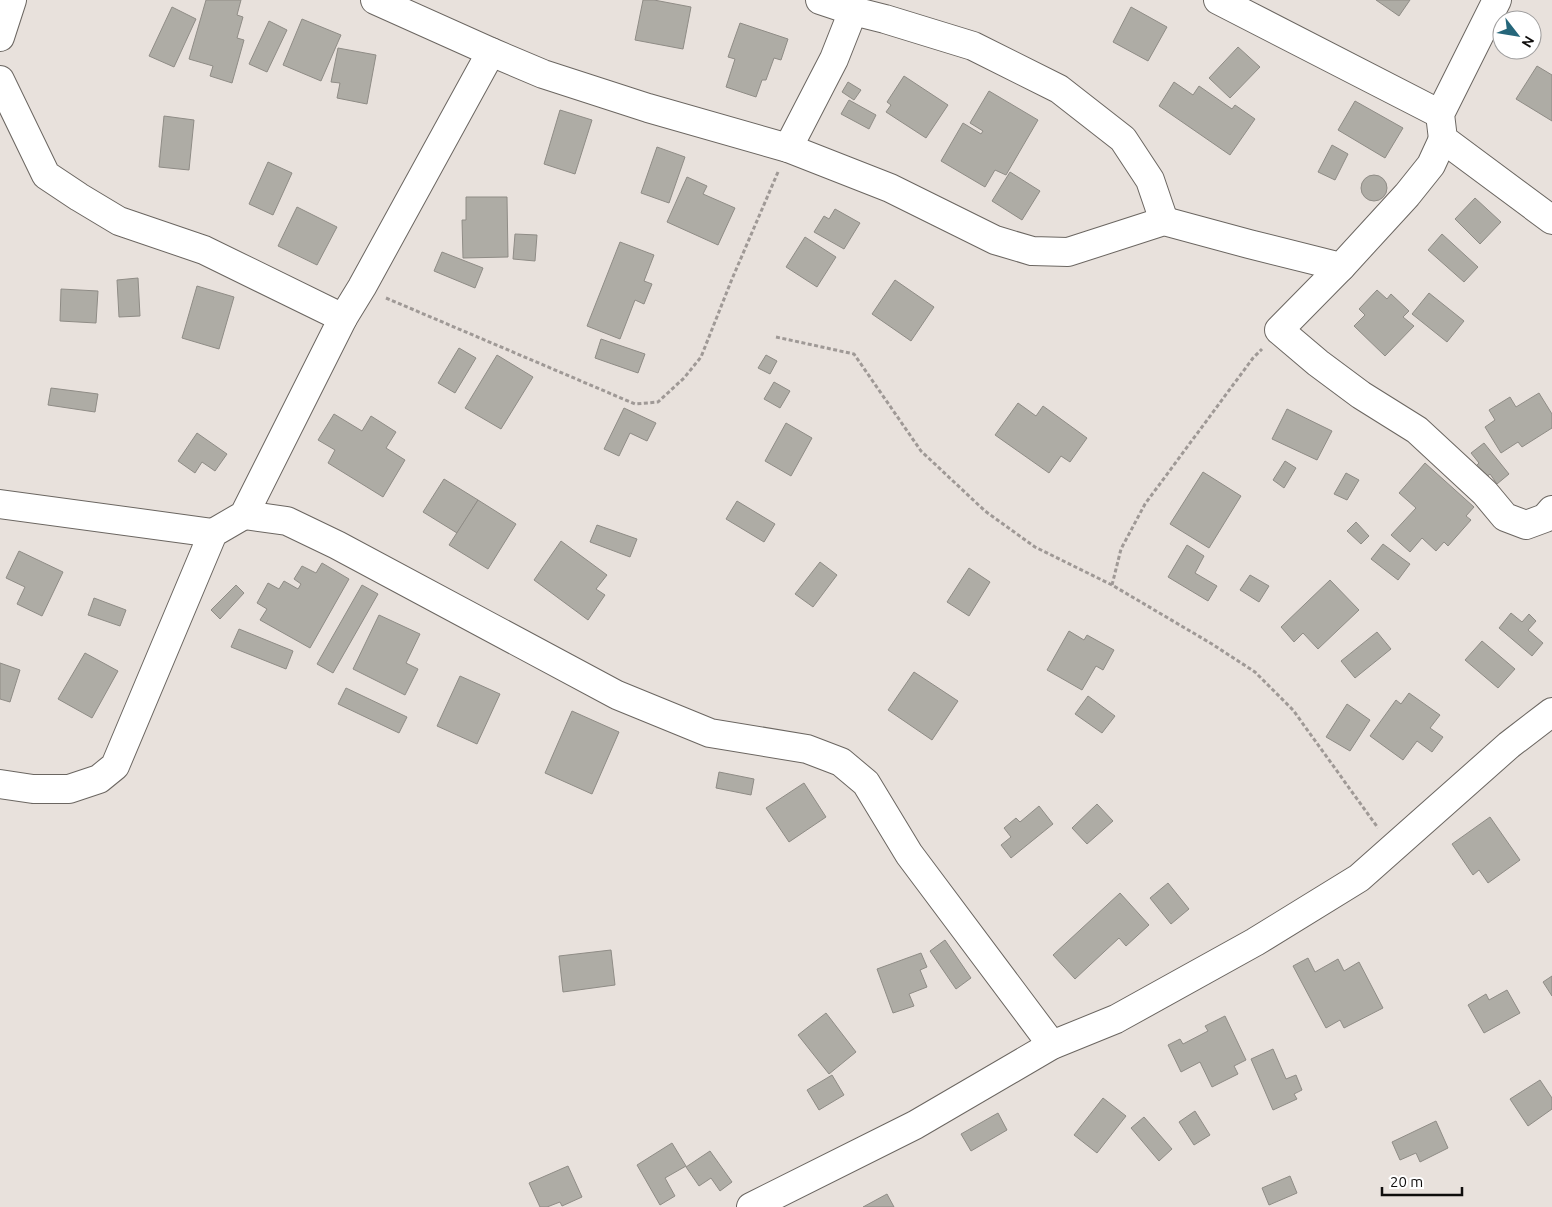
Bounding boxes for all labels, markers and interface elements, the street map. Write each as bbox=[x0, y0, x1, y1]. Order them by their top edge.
north arrow bbox=[1492, 10, 1542, 60]
text: N bbox=[1519, 33, 1538, 50]
scale bar bbox=[1382, 1164, 1462, 1196]
text: 20 m bbox=[1390, 1173, 1423, 1190]

